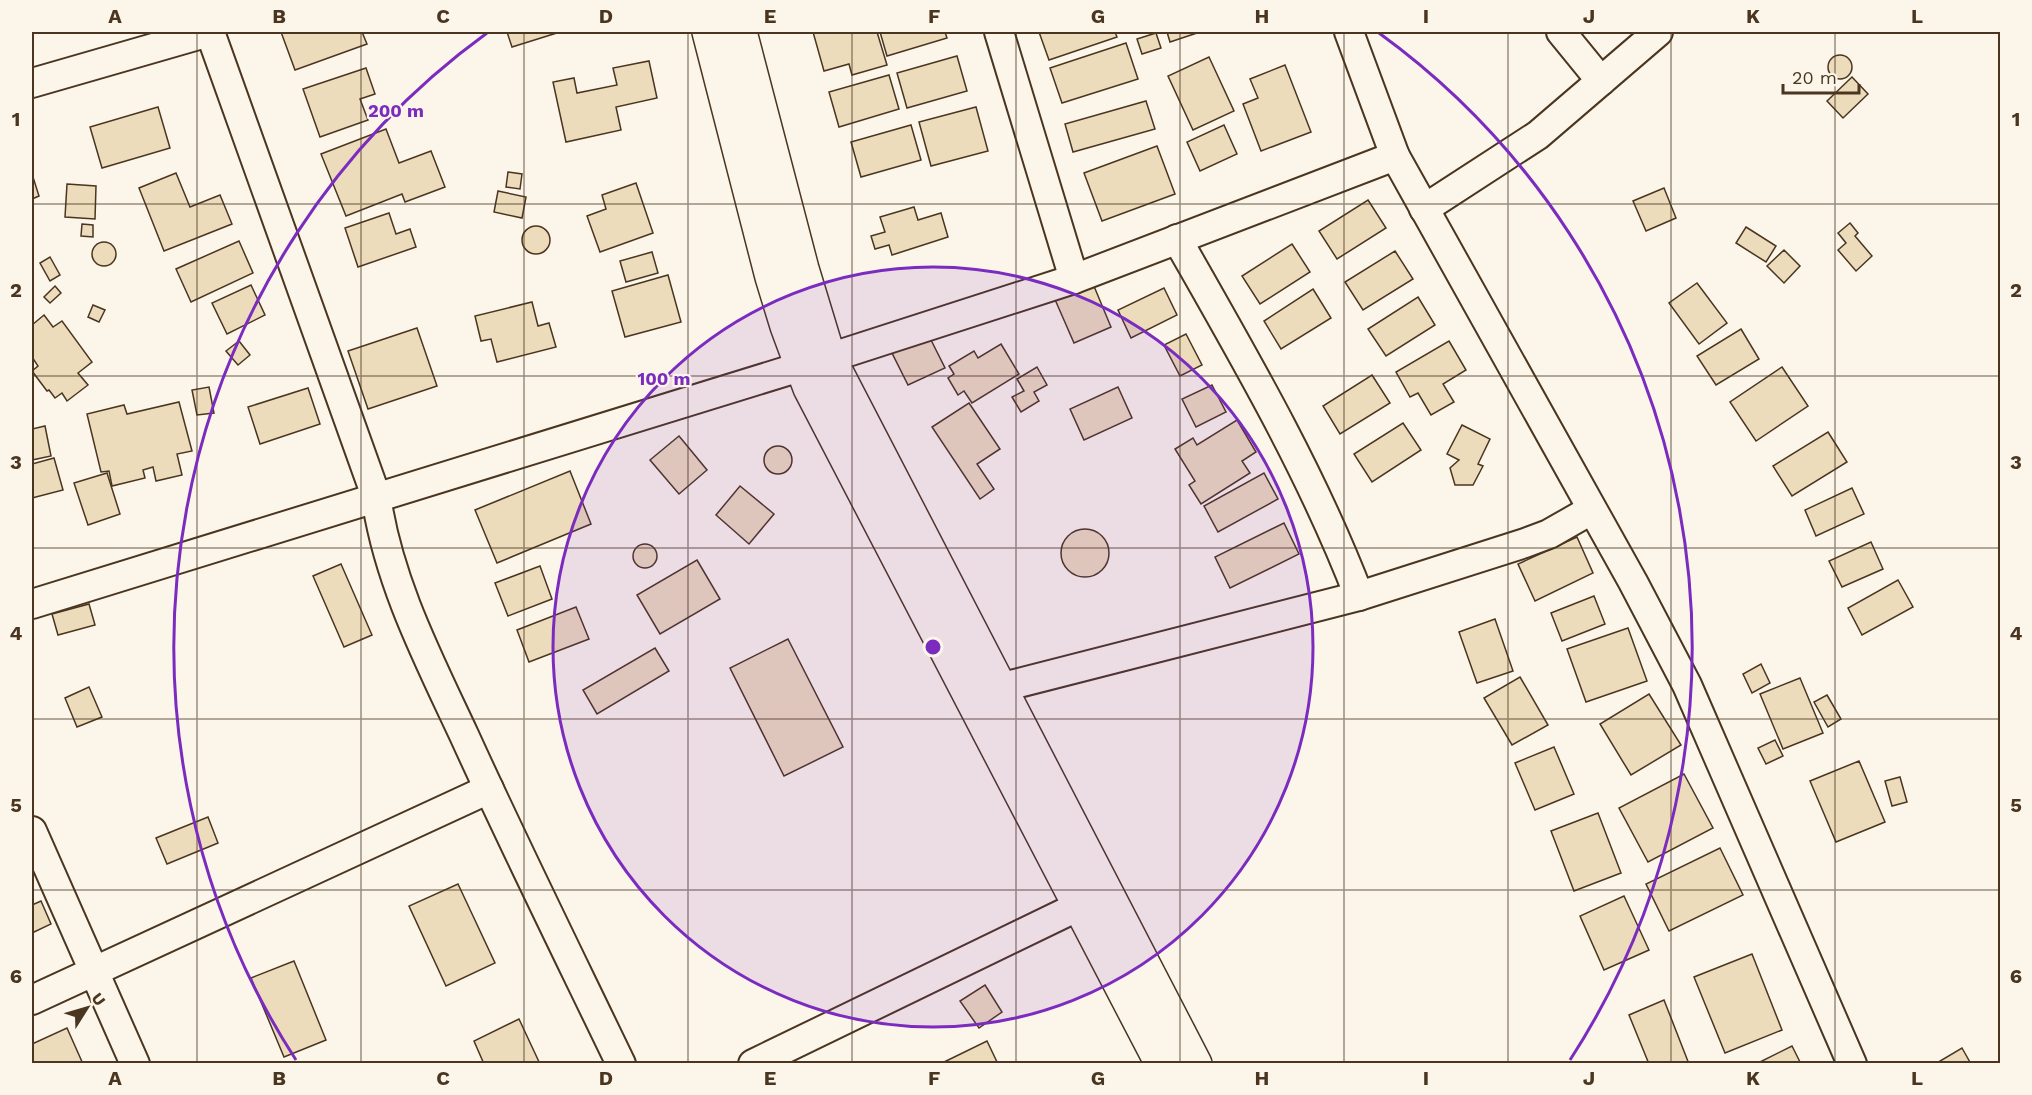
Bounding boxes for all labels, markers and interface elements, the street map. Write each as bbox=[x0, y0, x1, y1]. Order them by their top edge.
text: A bbox=[108, 4, 122, 28]
text: B bbox=[272, 4, 286, 28]
text: C bbox=[436, 4, 450, 28]
text: D bbox=[599, 4, 613, 28]
text: E bbox=[764, 4, 776, 28]
text: F bbox=[928, 4, 940, 28]
text: G bbox=[1091, 4, 1105, 28]
text: H bbox=[1255, 4, 1269, 28]
text: I bbox=[1423, 4, 1429, 28]
text: J bbox=[1583, 4, 1595, 28]
text: K bbox=[1746, 4, 1760, 28]
text: L bbox=[1911, 4, 1923, 28]
scale bar bbox=[1783, 57, 1860, 95]
text: 20 m bbox=[1792, 67, 1837, 88]
text: 200 m bbox=[368, 100, 424, 121]
text: 1 bbox=[12, 107, 20, 131]
text: 1 bbox=[2012, 107, 2020, 131]
text: 2 bbox=[10, 278, 22, 302]
text: 2 bbox=[2010, 278, 2022, 302]
text: 100 m bbox=[637, 368, 691, 389]
text: 3 bbox=[10, 450, 22, 474]
text: 3 bbox=[2010, 450, 2022, 474]
text: 4 bbox=[10, 621, 23, 645]
text: 4 bbox=[2010, 621, 2023, 645]
centre of rings bbox=[923, 637, 943, 657]
text: 5 bbox=[10, 793, 22, 817]
text: 5 bbox=[2010, 793, 2022, 817]
text: 6 bbox=[10, 964, 22, 988]
text: 6 bbox=[2010, 964, 2022, 988]
north arrow bbox=[57, 978, 117, 1038]
text: U bbox=[88, 989, 110, 1010]
text: A bbox=[108, 1066, 122, 1090]
text: B bbox=[272, 1066, 286, 1090]
text: C bbox=[436, 1066, 450, 1090]
text: D bbox=[599, 1066, 613, 1090]
text: E bbox=[764, 1066, 776, 1090]
text: F bbox=[928, 1066, 940, 1090]
text: G bbox=[1091, 1066, 1105, 1090]
text: H bbox=[1255, 1066, 1269, 1090]
text: I bbox=[1423, 1066, 1429, 1090]
text: J bbox=[1583, 1066, 1595, 1090]
text: K bbox=[1746, 1066, 1760, 1090]
text: L bbox=[1911, 1066, 1923, 1090]

